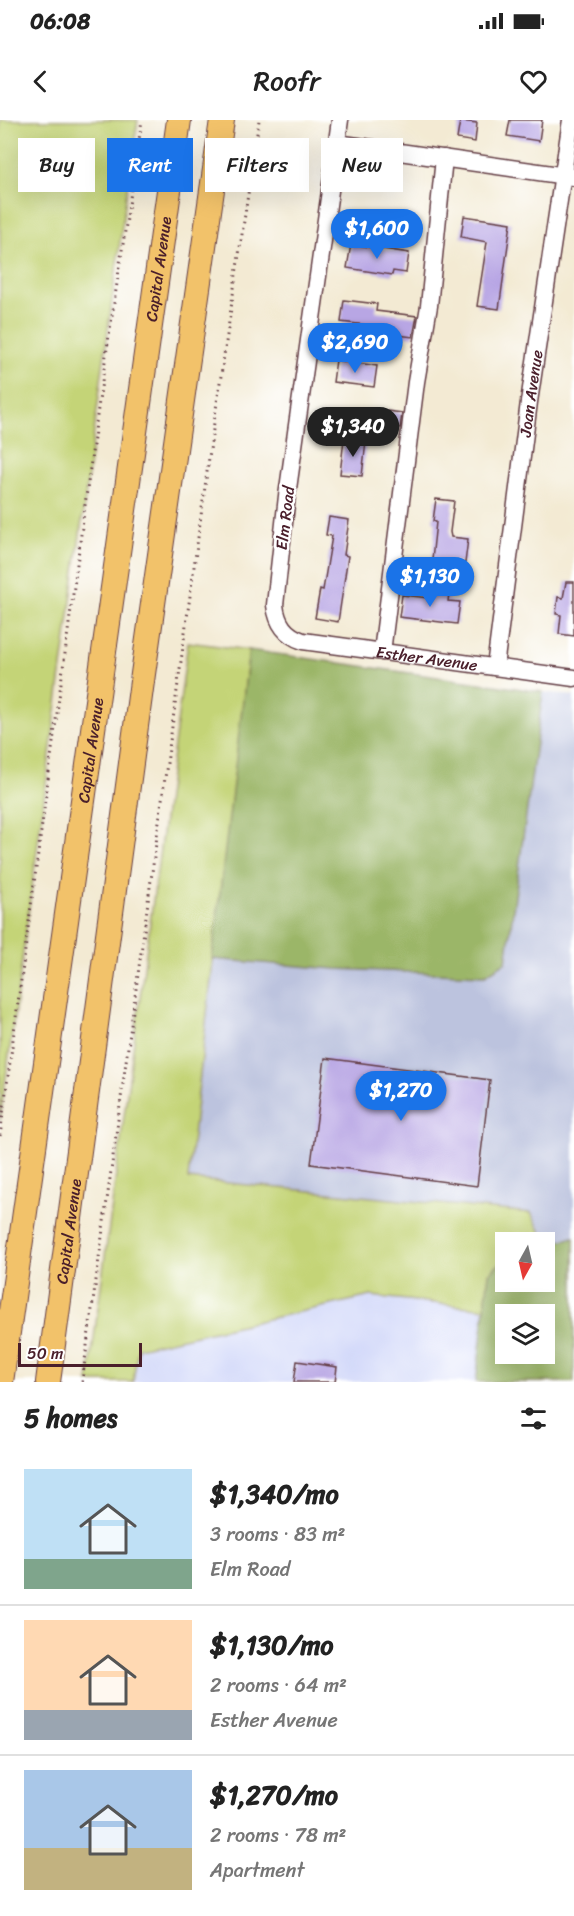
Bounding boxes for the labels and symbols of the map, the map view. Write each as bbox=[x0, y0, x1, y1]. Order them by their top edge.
pin: $1,600 bbox=[328, 209, 426, 260]
street label: Capital Avenue bbox=[136, 214, 180, 323]
pin: $2,690 bbox=[306, 323, 404, 374]
street label: Joan Avenue bbox=[510, 348, 551, 440]
pin: $1,340 bbox=[304, 407, 402, 458]
street label: Elm Road bbox=[267, 483, 303, 552]
pin: $1,130 bbox=[381, 557, 479, 608]
street label: Esther Avenue bbox=[374, 637, 480, 679]
street label: Capital Avenue bbox=[68, 696, 112, 805]
pin: $1,270 bbox=[352, 1071, 450, 1122]
street label: Capital Avenue bbox=[47, 1177, 90, 1286]
north arrow bbox=[495, 1232, 555, 1292]
scale bar bbox=[18, 1340, 142, 1368]

